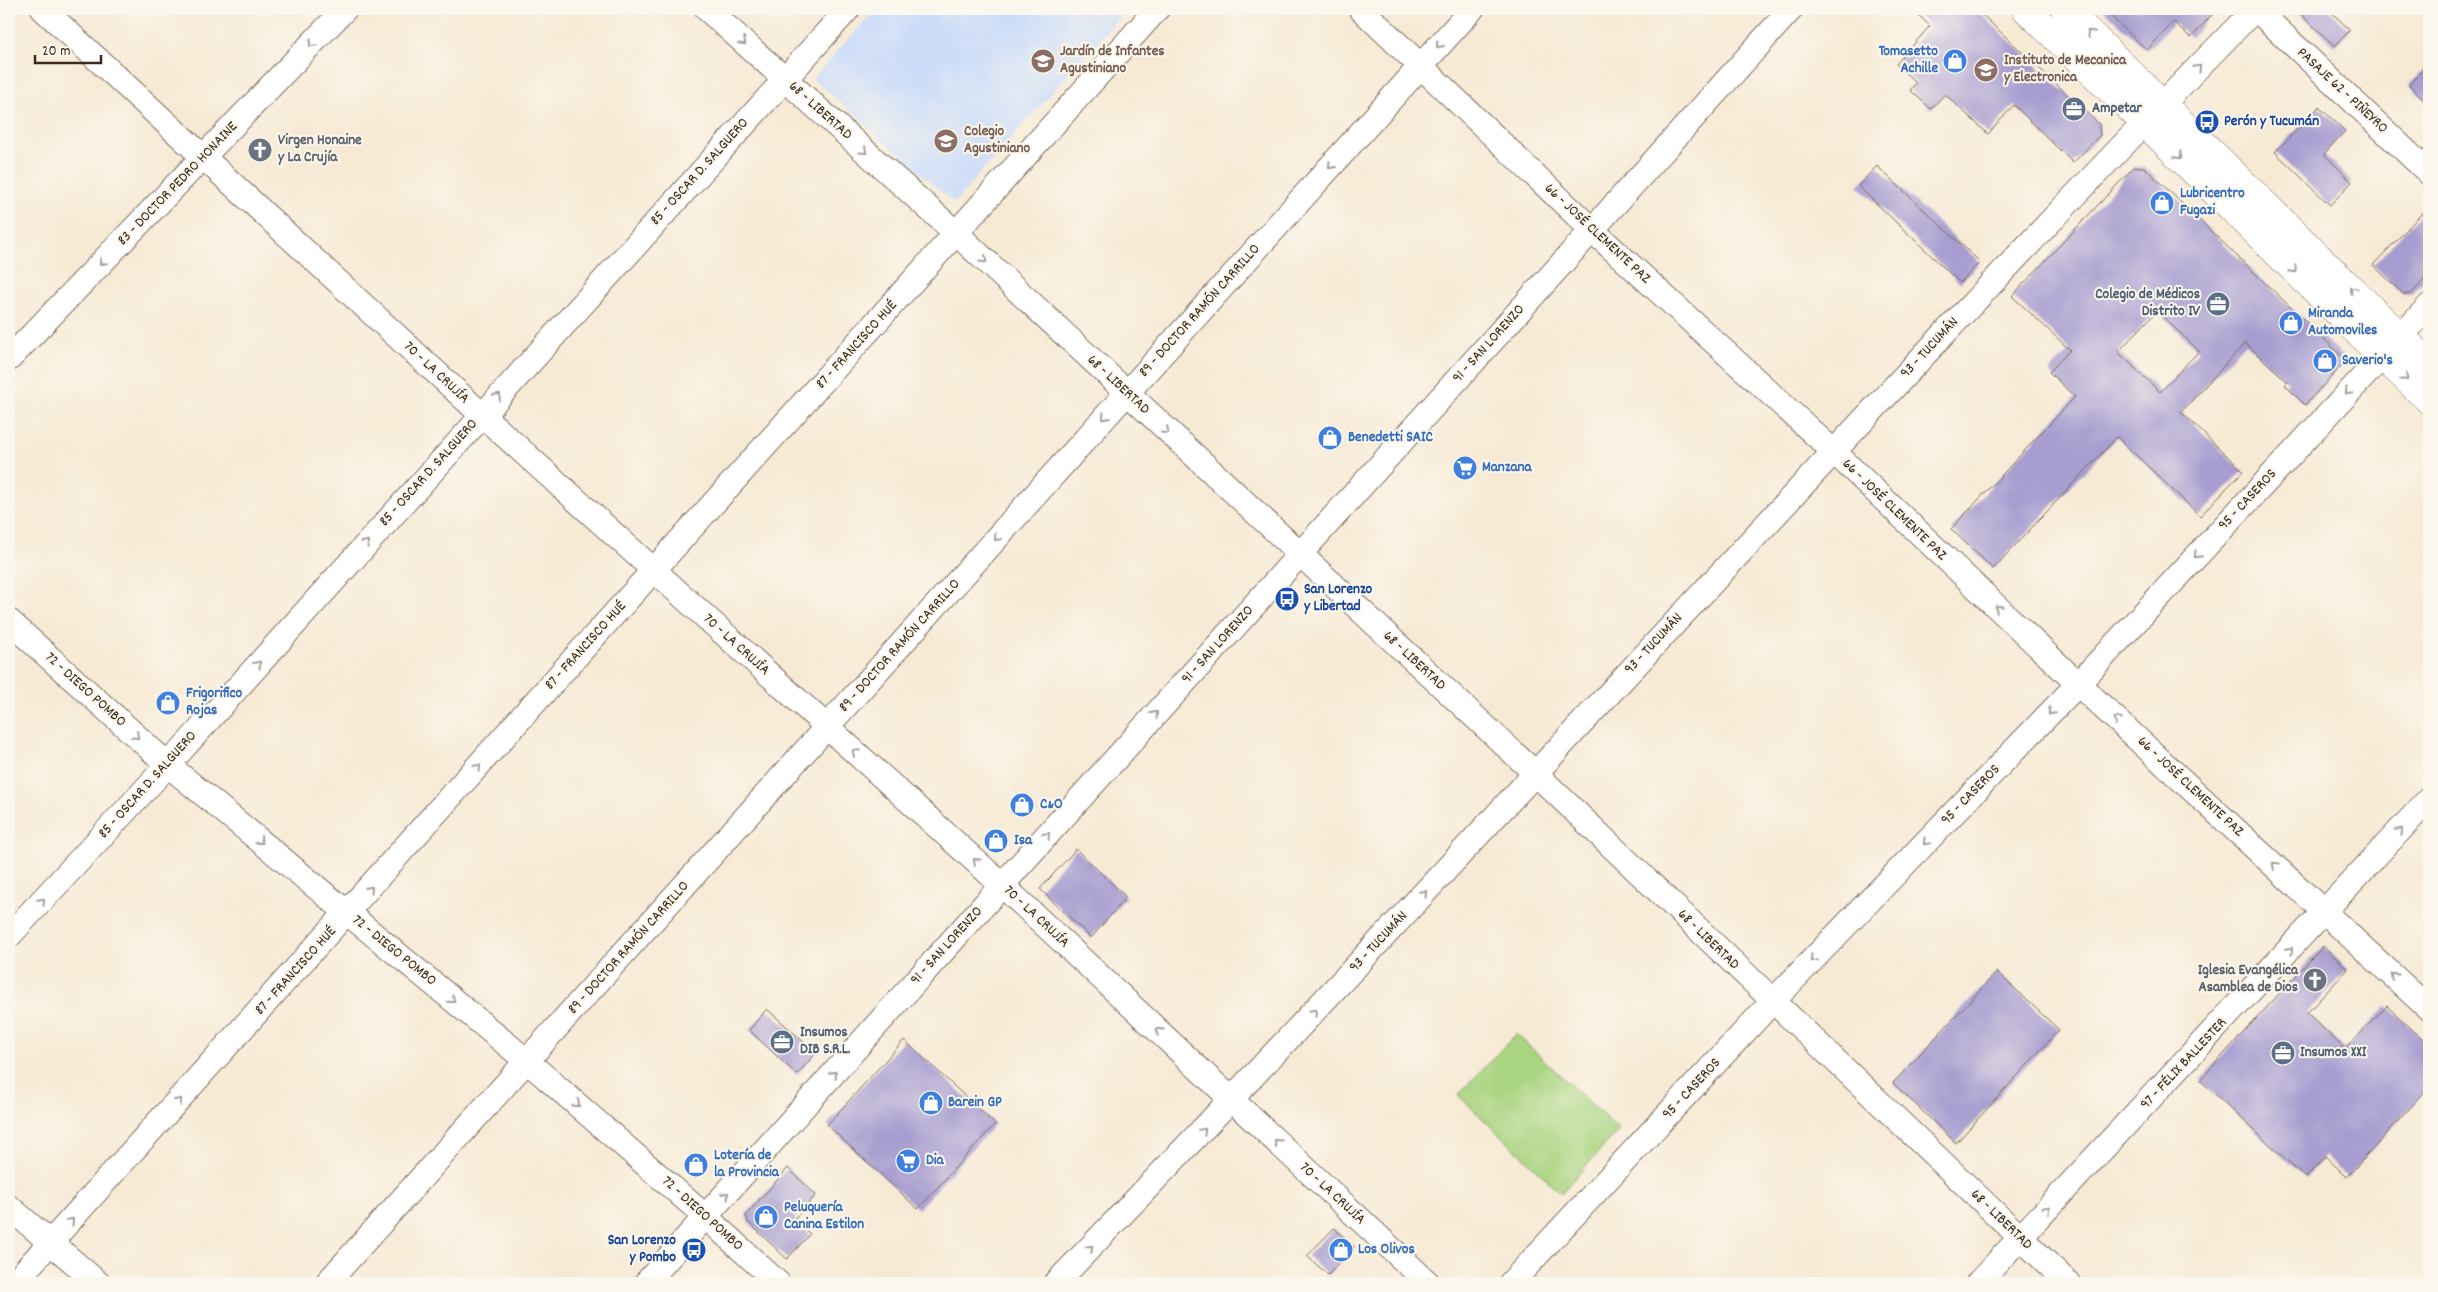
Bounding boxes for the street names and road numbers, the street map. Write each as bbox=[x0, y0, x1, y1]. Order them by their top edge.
street label: PASAJE 62 - PIÑEYRO bbox=[2291, 43, 2393, 139]
street label: 68 - LIBERTAD bbox=[783, 76, 857, 146]
street label: 85 - OSCAR D. SALGUERO bbox=[645, 113, 755, 231]
street label: 83 - DOCTOR PEDRO HONAINE bbox=[113, 117, 243, 251]
street label: 66 - JOSÉ CLEMENTE PAZ bbox=[1539, 179, 1656, 290]
street label: 89 - DOCTOR RAMÓN CARRILLO bbox=[1134, 239, 1266, 383]
street label: 87 - FRANCISCO HUÉ bbox=[811, 295, 903, 394]
street label: 91 - SAN LORENZO bbox=[1448, 300, 1530, 388]
street label: 93 - TUCUMÁN bbox=[1896, 312, 1964, 384]
street label: 70 - LA CRUJÍA bbox=[398, 336, 474, 410]
street label: 68 - LIBERTAD bbox=[1081, 350, 1155, 420]
street label: 85 - OSCAR D. SALGUERO bbox=[374, 414, 484, 532]
street label: 66 - JOSÉ CLEMENTE PAZ bbox=[1836, 454, 1952, 566]
street label: 95 - CASEROS bbox=[2214, 464, 2282, 536]
street label: 89 - DOCTOR RAMÓN CARRILLO bbox=[834, 574, 966, 718]
street label: 87 - FRANCISCO HUÉ bbox=[540, 596, 632, 695]
street label: 91 - SAN LORENZO bbox=[1177, 601, 1259, 689]
street label: 93 - TUCUMÁN bbox=[1620, 608, 1688, 680]
street label: 70 - LA CRUJÍA bbox=[698, 609, 774, 681]
street label: 68 - LIBERTAD bbox=[1377, 626, 1451, 696]
street label: 72 - DIEGO POMBO bbox=[39, 647, 131, 733]
street label: 85 - OSCAR D. SALGUERO bbox=[93, 726, 203, 844]
street label: 66 - JOSÉ CLEMENTE PAZ bbox=[2132, 732, 2249, 843]
street label: 95 - CASEROS bbox=[1936, 760, 2006, 830]
street label: 89 - DOCTOR RAMÓN CARRILLO bbox=[563, 876, 695, 1020]
street label: 70 - LA CRUJÍA bbox=[998, 880, 1074, 954]
street label: 91 - SAN LORENZO bbox=[906, 902, 988, 990]
street label: 68 - LIBERTAD bbox=[1672, 905, 1744, 976]
street label: 93 - TUCUMÁN bbox=[1345, 906, 1413, 978]
street label: 72 - DIEGO POMBO bbox=[347, 910, 441, 992]
street label: 87 - FRANCISCO HUÉ bbox=[250, 921, 342, 1020]
street label: 97 - FÉLIX BALLESTER bbox=[2135, 1013, 2233, 1115]
street label: 95 - CASEROS bbox=[1658, 1053, 1726, 1125]
street label: 70 - LA CRUJÍA bbox=[1294, 1157, 1370, 1231]
street label: 72 - DIEGO POMBO bbox=[656, 1171, 748, 1257]
street label: 68 - LIBERTAD bbox=[1965, 1185, 2037, 1256]

